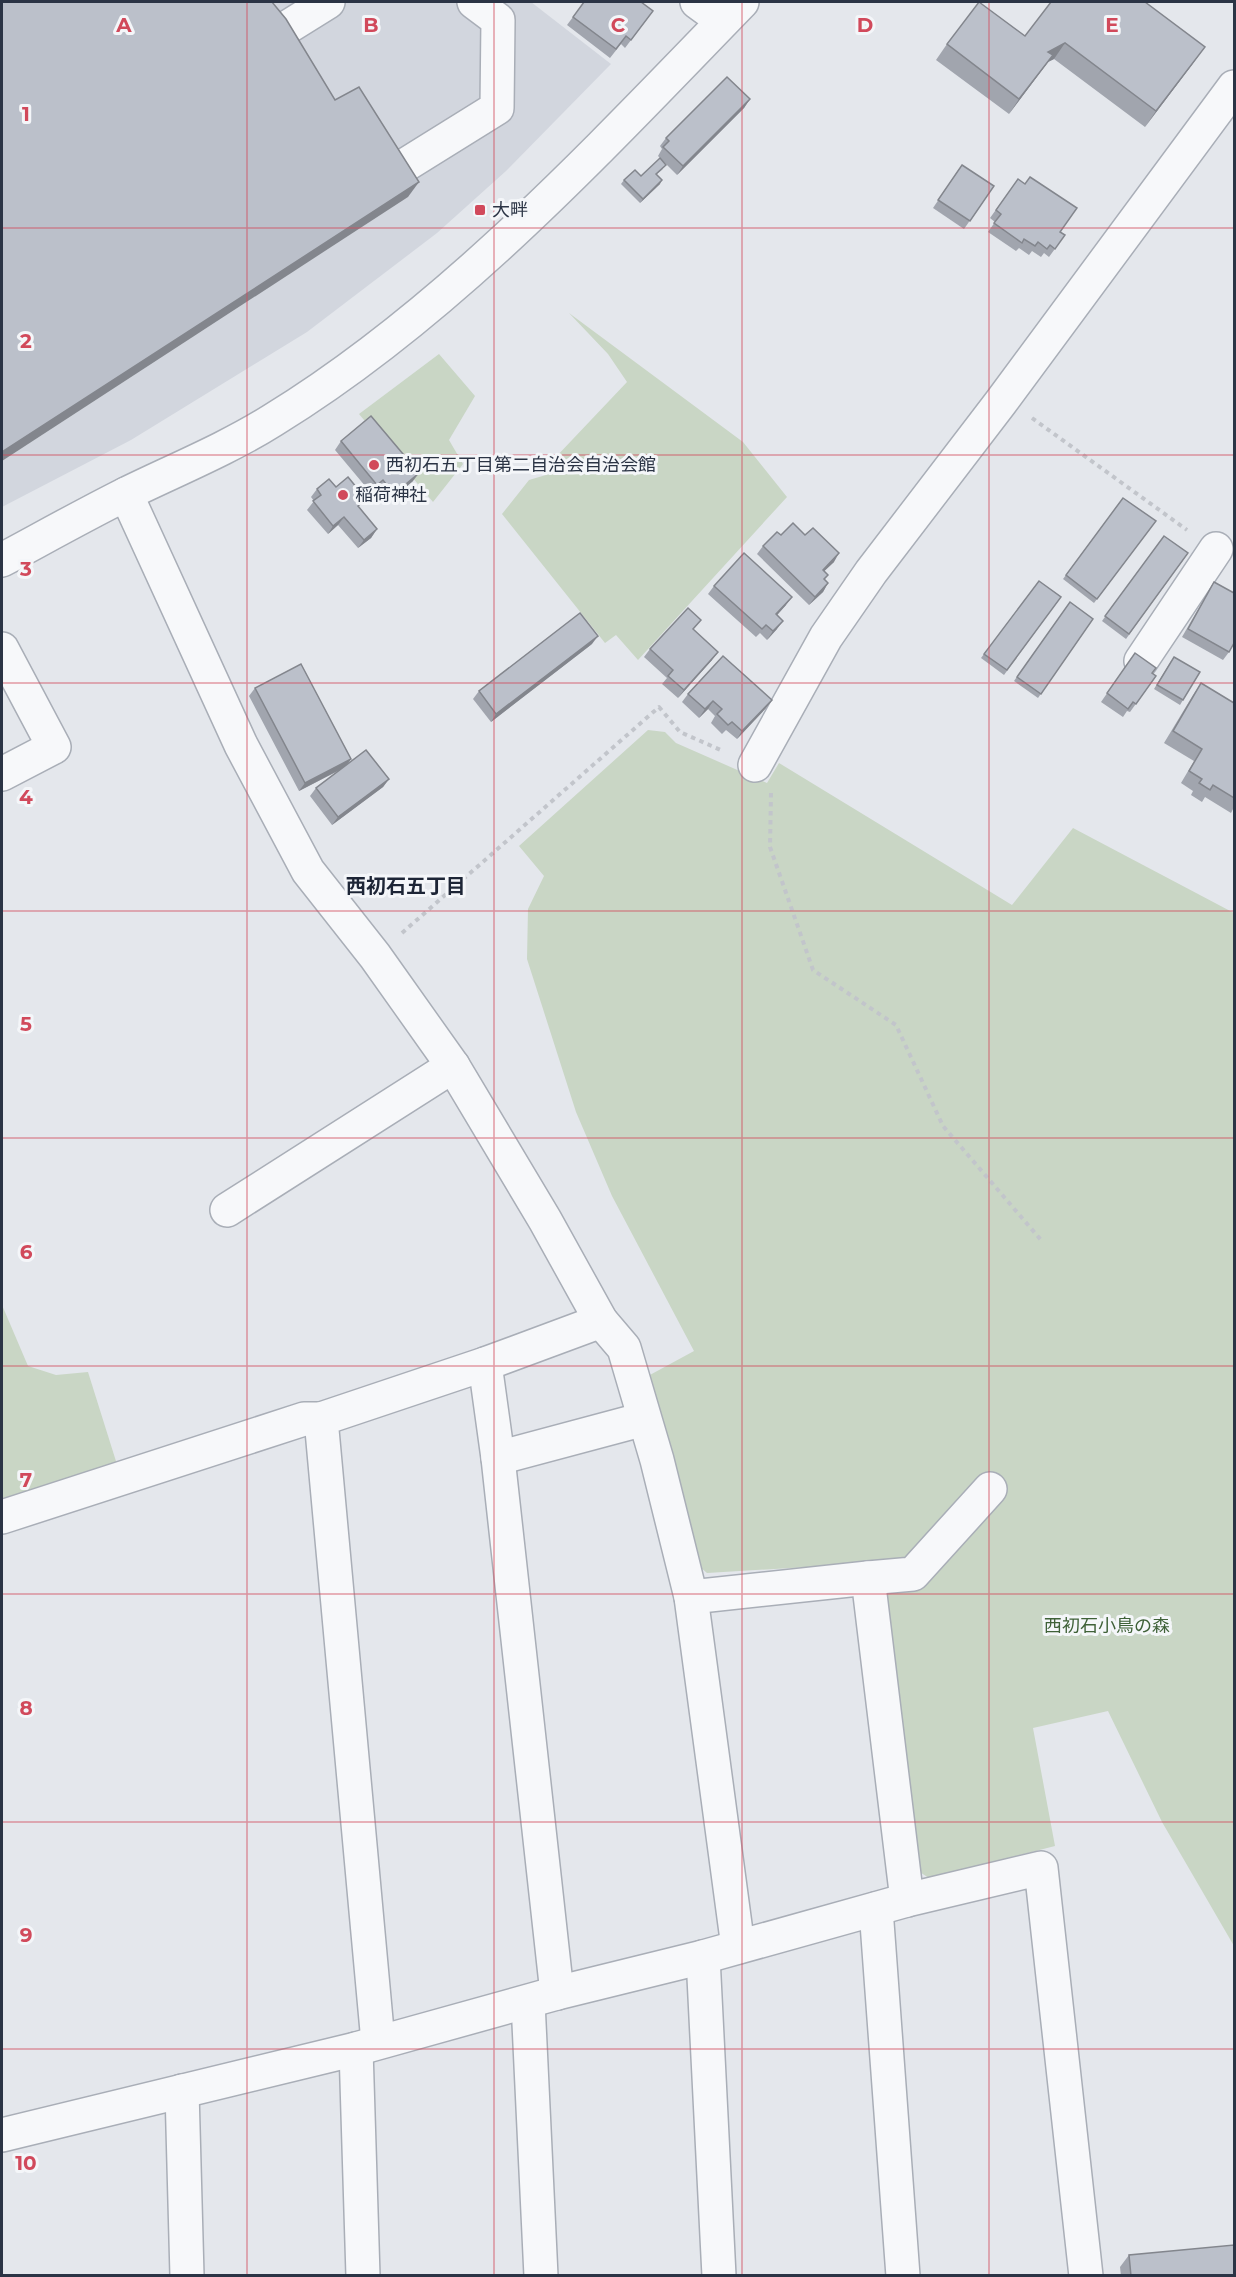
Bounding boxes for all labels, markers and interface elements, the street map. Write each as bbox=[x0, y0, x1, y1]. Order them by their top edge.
text: A bbox=[115, 13, 132, 37]
text: B bbox=[363, 13, 379, 37]
text: C bbox=[611, 13, 626, 37]
text: D bbox=[857, 13, 873, 37]
text: E bbox=[1105, 13, 1119, 37]
text: 1 bbox=[22, 102, 30, 126]
place label: 大畔 bbox=[492, 199, 528, 221]
marker: 大畔 bbox=[473, 203, 487, 217]
text: 2 bbox=[20, 329, 32, 353]
place label: 西初石五丁目第二自治会自治会館 bbox=[386, 454, 656, 476]
marker: 西初石五丁目第二自治会自治会館 bbox=[367, 458, 381, 472]
place label: 稲荷神社 bbox=[355, 484, 427, 506]
marker: 稲荷神社 bbox=[336, 488, 350, 502]
text: 3 bbox=[19, 557, 32, 581]
text: 4 bbox=[19, 785, 33, 809]
district label: 西初石五丁目 bbox=[346, 874, 466, 898]
text: 5 bbox=[20, 1012, 32, 1036]
text: 6 bbox=[20, 1240, 33, 1264]
text: 7 bbox=[20, 1468, 32, 1492]
park label: 西初石小鳥の森 bbox=[1044, 1615, 1170, 1637]
text: 8 bbox=[19, 1696, 33, 1720]
text: 9 bbox=[20, 1923, 32, 1947]
text: 10 bbox=[15, 2151, 37, 2175]

